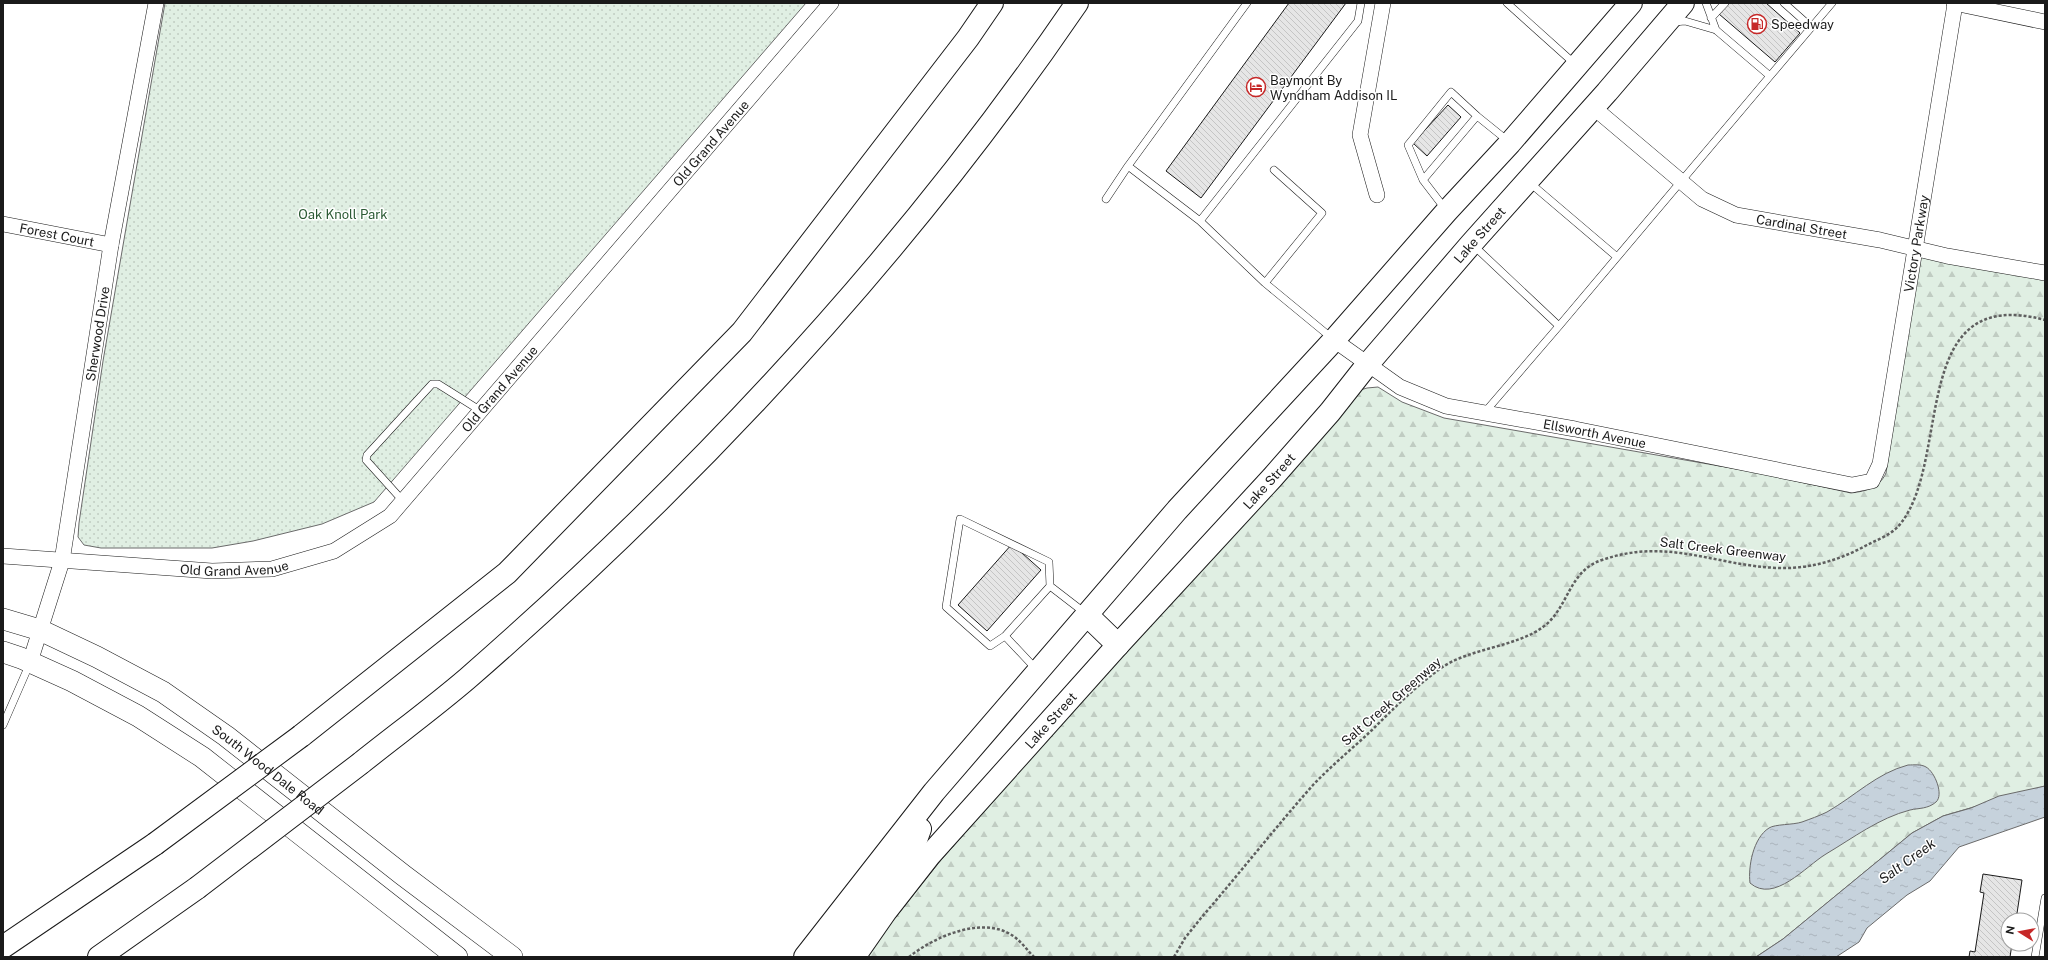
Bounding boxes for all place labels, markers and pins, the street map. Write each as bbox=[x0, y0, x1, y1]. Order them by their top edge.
fuel station icon: Speedway bbox=[1746, 13, 1768, 35]
place label: Speedway bbox=[1771, 17, 1834, 32]
place label: Baymont By Wyndham Addison IL bbox=[1270, 73, 1397, 103]
hotel icon: Baymont By Wyndham Addison IL bbox=[1245, 76, 1267, 98]

